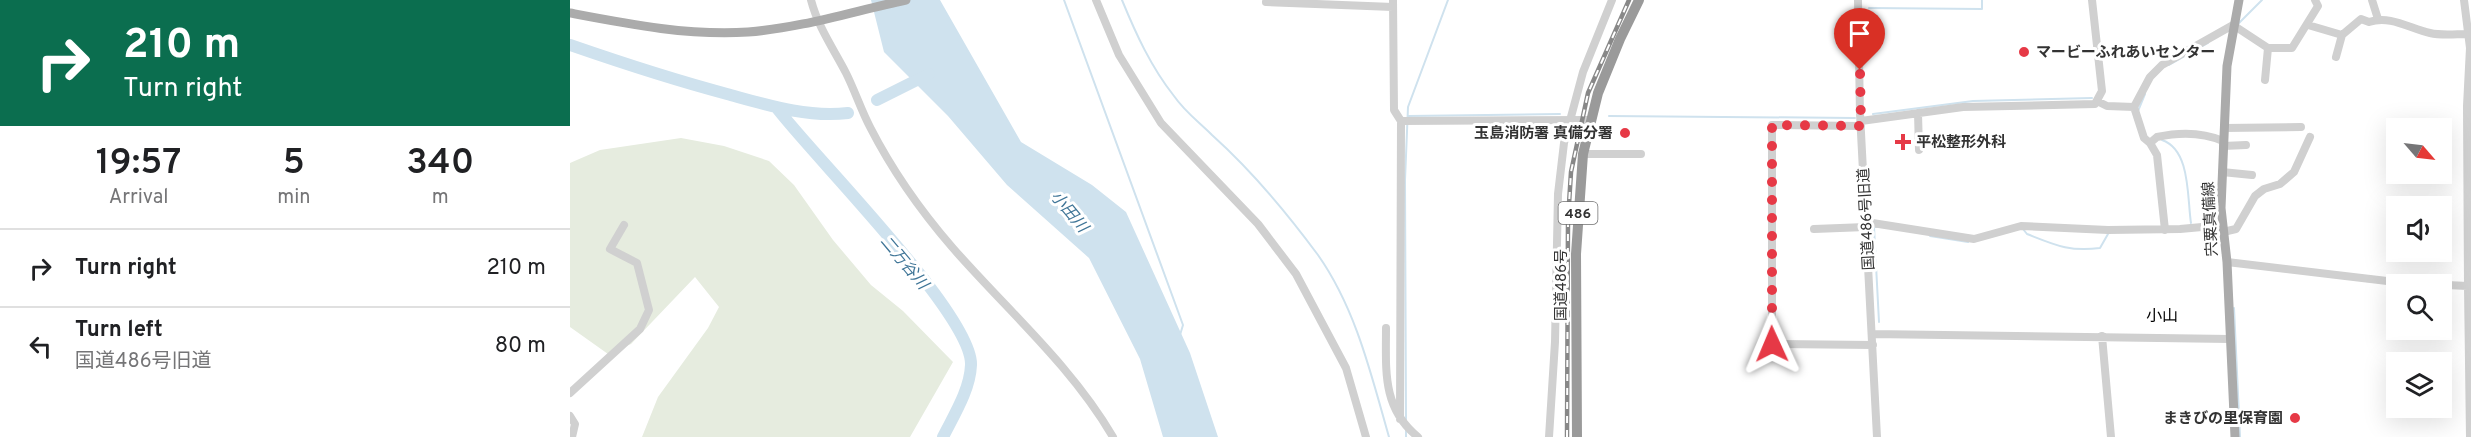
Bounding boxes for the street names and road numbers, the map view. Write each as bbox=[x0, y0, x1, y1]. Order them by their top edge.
street label: 国道486号旧道 bbox=[1855, 167, 1880, 271]
street label: 宍粟真備線 bbox=[2200, 181, 2223, 257]
road number: 486 bbox=[1558, 202, 1598, 224]
street label: 国道486号 bbox=[1553, 249, 1572, 321]

